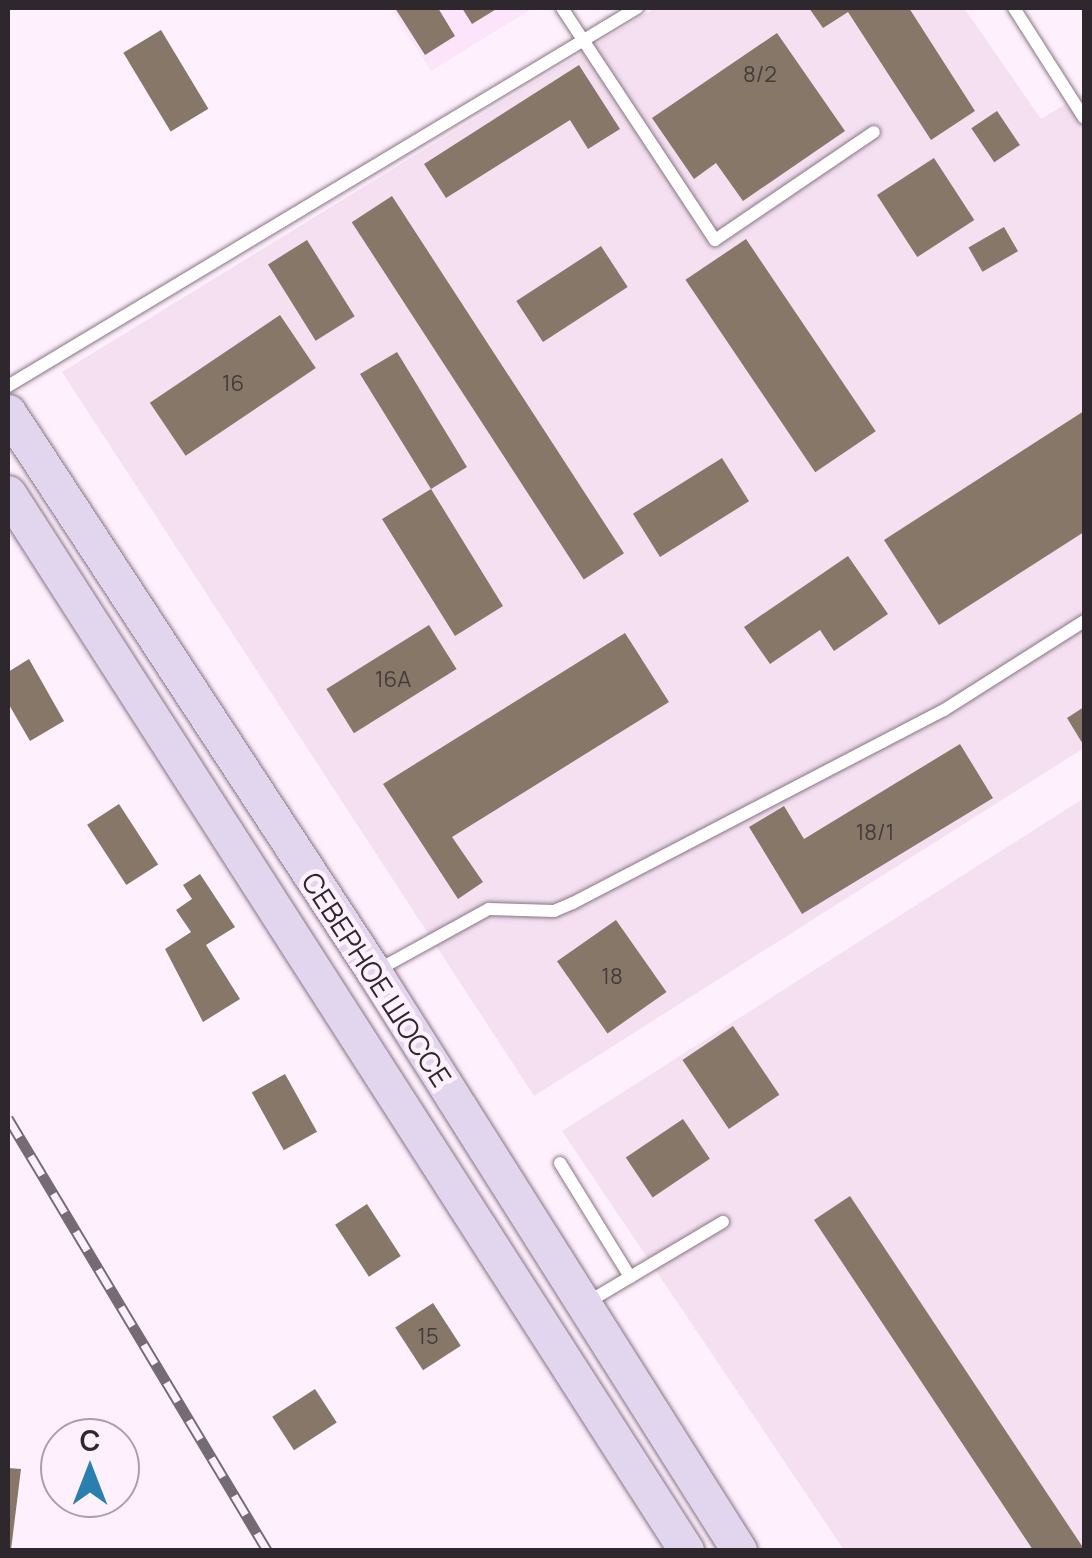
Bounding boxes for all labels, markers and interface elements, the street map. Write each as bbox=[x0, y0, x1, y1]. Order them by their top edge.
house number: 8/2 bbox=[743, 62, 777, 88]
house number: 16 bbox=[222, 371, 244, 397]
house number: 16А bbox=[375, 667, 411, 693]
house number: 18/1 bbox=[856, 820, 894, 846]
street label: СЕВЕРНОЕ ШОССЕ bbox=[295, 866, 459, 1092]
house number: 18 bbox=[601, 964, 623, 990]
house number: 15 bbox=[417, 1324, 439, 1350]
north arrow bbox=[40, 1418, 140, 1518]
text: С bbox=[80, 1421, 100, 1459]

